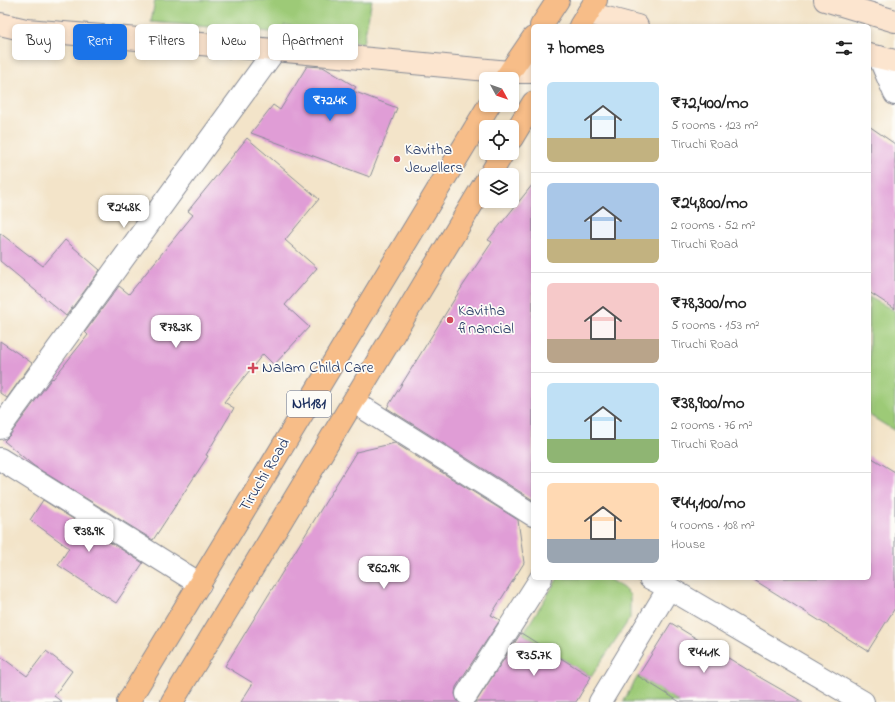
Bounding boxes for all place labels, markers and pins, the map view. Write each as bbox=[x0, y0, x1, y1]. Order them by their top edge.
pin: ₹72.4K bbox=[297, 88, 363, 122]
place label: Kavitha Jewellers bbox=[405, 138, 463, 180]
marker: Kavitha Jewellers bbox=[392, 154, 402, 164]
pin: ₹24.8K bbox=[91, 195, 157, 229]
place label: Kavitha financial bbox=[458, 299, 514, 341]
pin: ₹78.3K bbox=[143, 315, 209, 349]
marker: Kavitha financial bbox=[445, 315, 455, 325]
place label: Nalam Child Care bbox=[262, 356, 375, 380]
marker: Nalam Child Care bbox=[247, 362, 259, 374]
pin: ₹38.9K bbox=[56, 519, 122, 553]
pin: ₹62.9K bbox=[351, 556, 417, 590]
pin: ₹44.1K bbox=[671, 640, 737, 674]
pin: ₹35.7K bbox=[501, 643, 567, 677]

